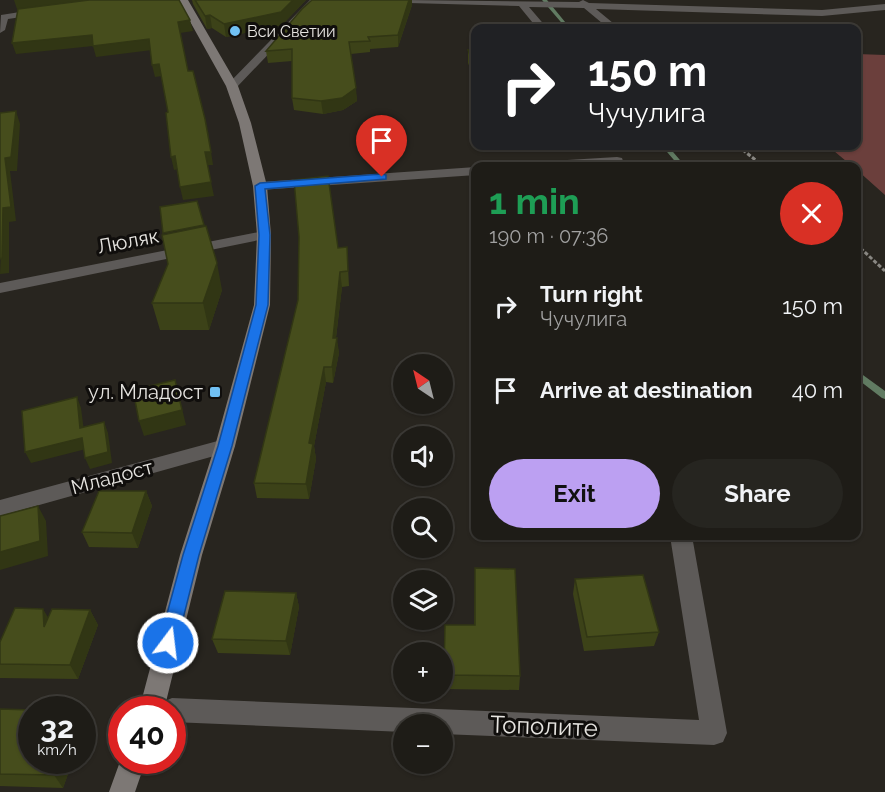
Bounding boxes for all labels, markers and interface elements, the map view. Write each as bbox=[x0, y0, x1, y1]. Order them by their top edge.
place label: Вси Светии bbox=[247, 22, 336, 41]
marker: Вси Светии bbox=[228, 24, 242, 38]
text: 150 m bbox=[588, 47, 707, 96]
icon: right bbox=[489, 48, 567, 126]
text: Чучулига bbox=[588, 97, 706, 128]
pin bbox=[356, 115, 407, 177]
icon: arrive bbox=[365, 124, 398, 157]
text: 1 min bbox=[489, 180, 580, 222]
button: close bbox=[780, 182, 843, 245]
street label: Люляк bbox=[95, 223, 161, 259]
text: 190 m · 07:36 bbox=[489, 224, 608, 248]
text: Turn right bbox=[540, 281, 643, 307]
icon: right bbox=[489, 290, 522, 323]
text: 150 m bbox=[782, 293, 843, 319]
text: Чучулига bbox=[540, 307, 627, 331]
north arrow bbox=[393, 354, 453, 414]
map controls bbox=[393, 354, 453, 774]
icon: arrive bbox=[489, 374, 522, 407]
text: Arrive at destination bbox=[540, 377, 753, 403]
text: 40 m bbox=[792, 377, 843, 403]
place label: ул. Младост bbox=[88, 380, 203, 404]
marker: ул. Младост bbox=[208, 385, 222, 399]
button: sound bbox=[393, 426, 453, 486]
street label: Младост bbox=[68, 454, 156, 499]
button: Exit bbox=[489, 459, 660, 528]
button: Share bbox=[672, 459, 843, 528]
button: search bbox=[393, 498, 453, 558]
button: layers bbox=[393, 570, 453, 630]
position arrow bbox=[136, 611, 200, 675]
button: + bbox=[393, 642, 453, 702]
speed limit sign: 40 bbox=[108, 696, 186, 774]
text: 32 bbox=[40, 710, 74, 745]
street label: Тополите bbox=[490, 710, 598, 742]
button: − bbox=[393, 714, 453, 774]
text: km/h bbox=[37, 741, 77, 759]

